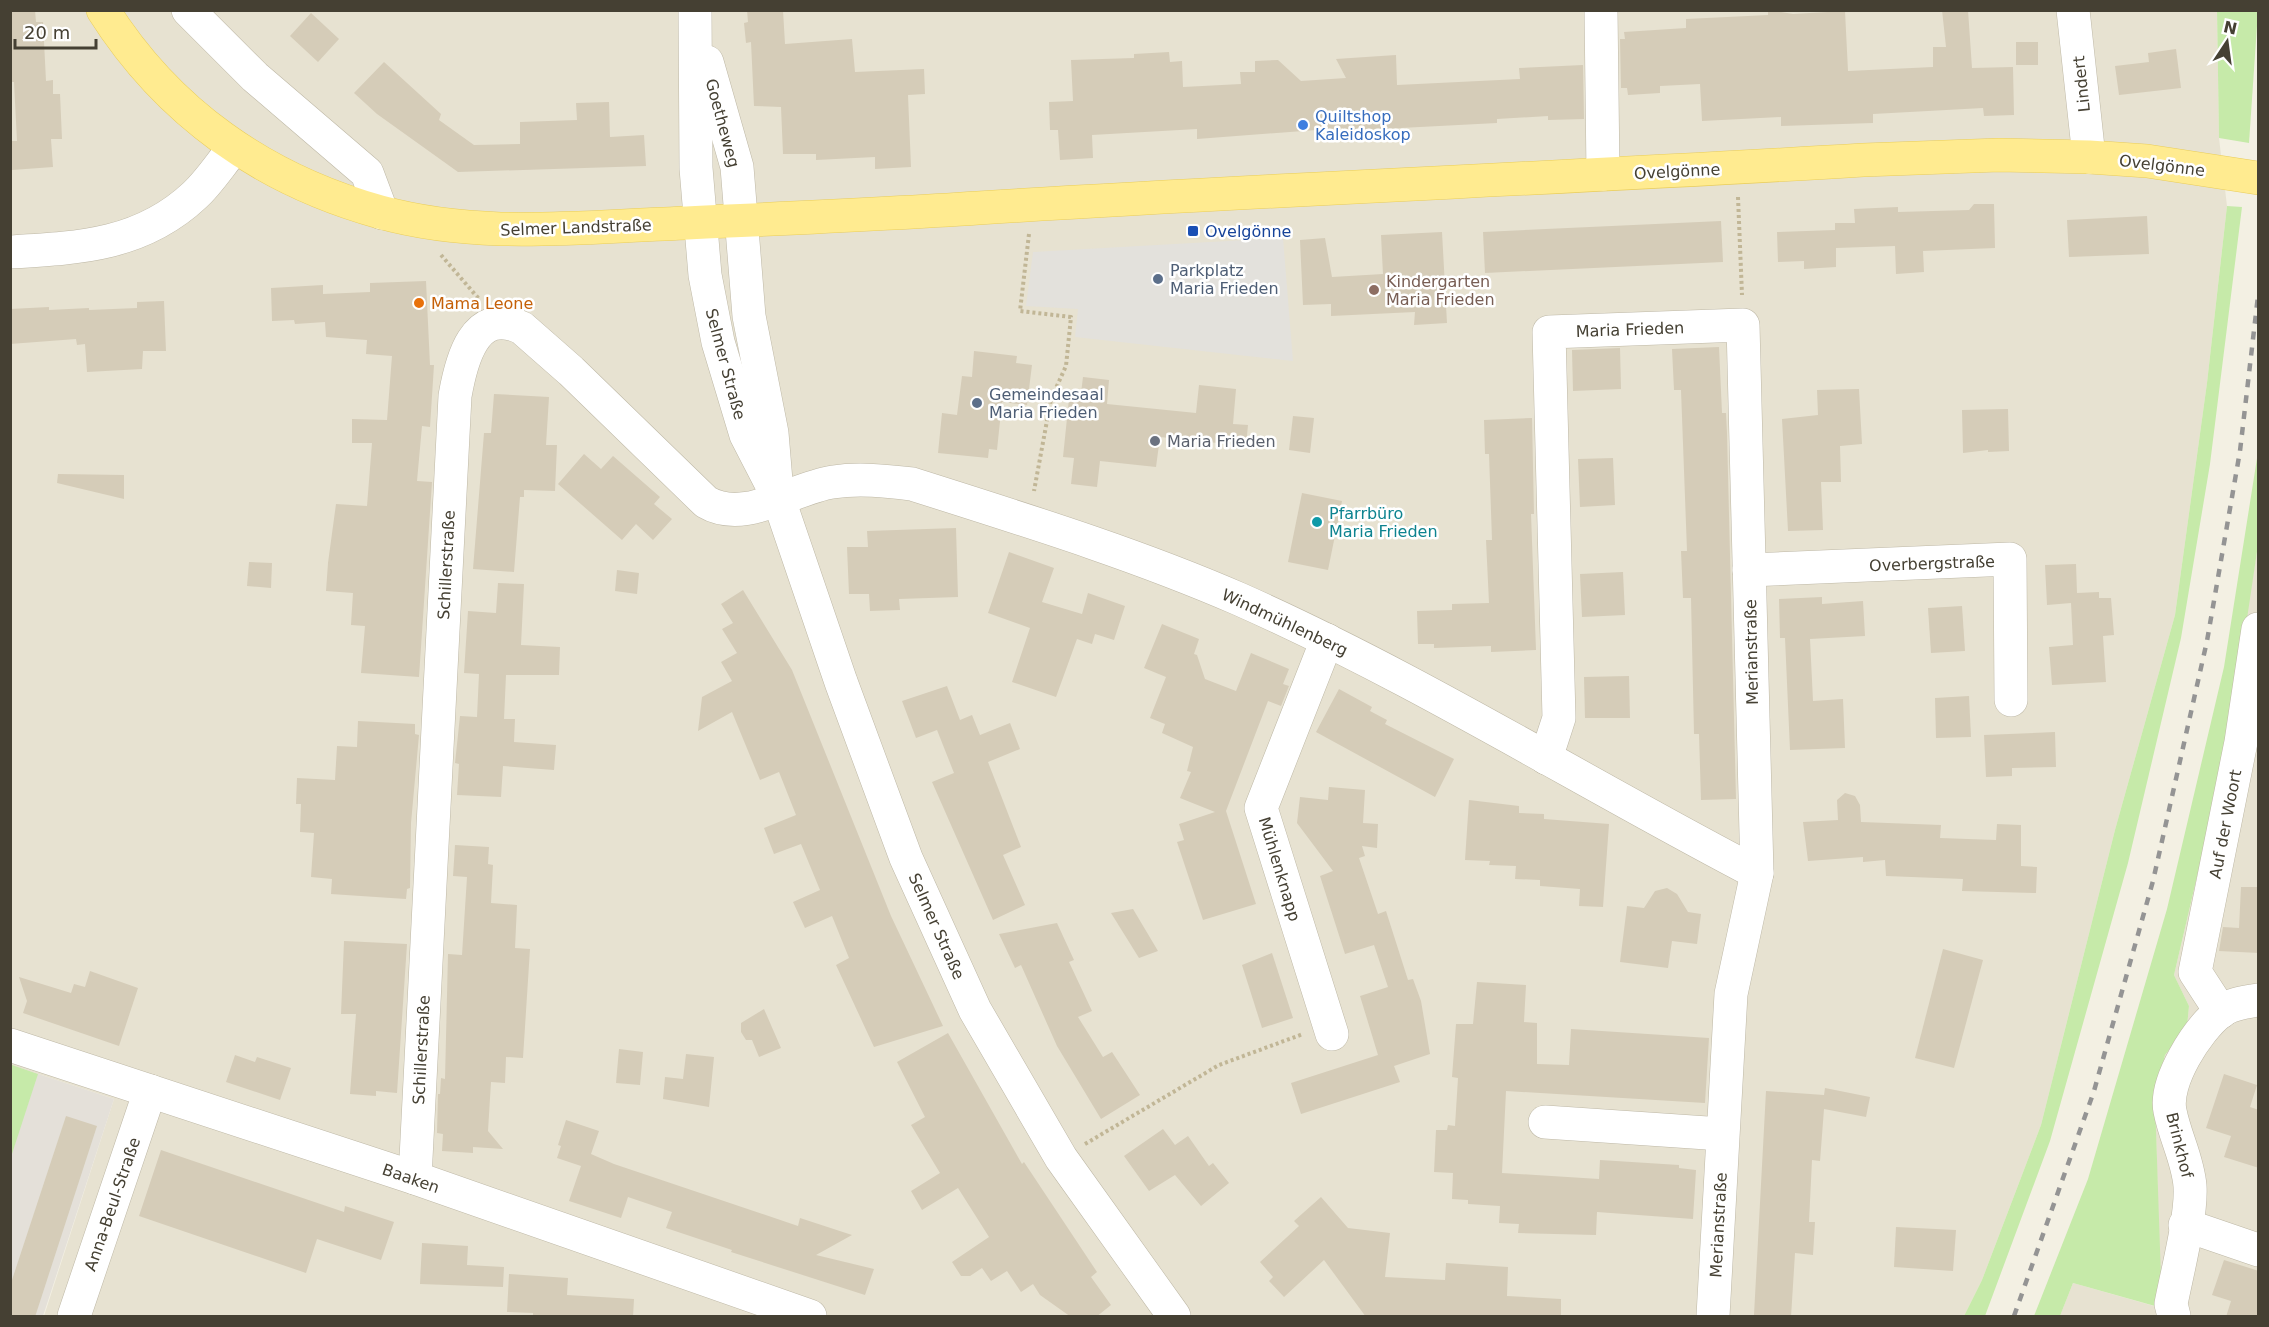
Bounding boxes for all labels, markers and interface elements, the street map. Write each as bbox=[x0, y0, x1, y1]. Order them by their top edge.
scale bar bbox=[15, 12, 96, 50]
north arrow bbox=[2197, 12, 2257, 72]
text: N bbox=[2222, 17, 2239, 39]
text: 20 m bbox=[24, 22, 70, 43]
street label: Lindert bbox=[2069, 55, 2094, 113]
street label: Goetheweg bbox=[702, 77, 744, 170]
place label: Quiltshop Kaleidoskop bbox=[1315, 107, 1411, 144]
marker: Quiltshop Kaleidoskop bbox=[1296, 118, 1310, 132]
street label: Ovelgönne bbox=[2118, 151, 2206, 180]
street label: Ovelgönne bbox=[1633, 160, 1721, 183]
street label: Selmer Landstraße bbox=[500, 215, 652, 240]
place label: Ovelgönne bbox=[1205, 222, 1291, 241]
marker: Ovelgönne bbox=[1186, 224, 1200, 238]
place label: Parkplatz Maria Frieden bbox=[1170, 261, 1279, 298]
marker: Parkplatz Maria Frieden bbox=[1151, 272, 1165, 286]
place label: Kindergarten Maria Frieden bbox=[1386, 272, 1495, 309]
marker: Kindergarten Maria Frieden bbox=[1367, 283, 1381, 297]
place label: Mama Leone bbox=[431, 294, 533, 313]
marker: Mama Leone bbox=[412, 296, 426, 310]
street label: Selmer Straße bbox=[702, 306, 749, 422]
street label: Maria Frieden bbox=[1575, 318, 1685, 341]
place label: Gemeindesaal Maria Frieden bbox=[989, 385, 1104, 422]
marker: Gemeindesaal Maria Frieden bbox=[970, 396, 984, 410]
place label: Maria Frieden bbox=[1167, 432, 1276, 451]
marker: Maria Frieden bbox=[1148, 434, 1162, 448]
place label: Pfarrbüro Maria Frieden bbox=[1329, 504, 1438, 541]
street label: Schillerstraße bbox=[434, 510, 459, 620]
marker: Pfarrbüro Maria Frieden bbox=[1310, 515, 1324, 529]
street label: Overbergstraße bbox=[1869, 552, 1995, 575]
street label: Windmühlenberg bbox=[1219, 585, 1351, 660]
street label: Merianstraße bbox=[1741, 599, 1762, 705]
street label: Auf der Woort bbox=[2206, 768, 2245, 880]
street label: Mühlenknapp bbox=[1255, 815, 1304, 924]
street label: Selmer Straße bbox=[905, 870, 968, 982]
street label: Schillerstraße bbox=[409, 995, 434, 1105]
street label: Brinkhof bbox=[2162, 1110, 2197, 1180]
street label: Anna-Beul-Straße bbox=[81, 1135, 144, 1274]
street label: Baaken bbox=[380, 1160, 442, 1197]
street label: Merianstraße bbox=[1706, 1172, 1731, 1278]

